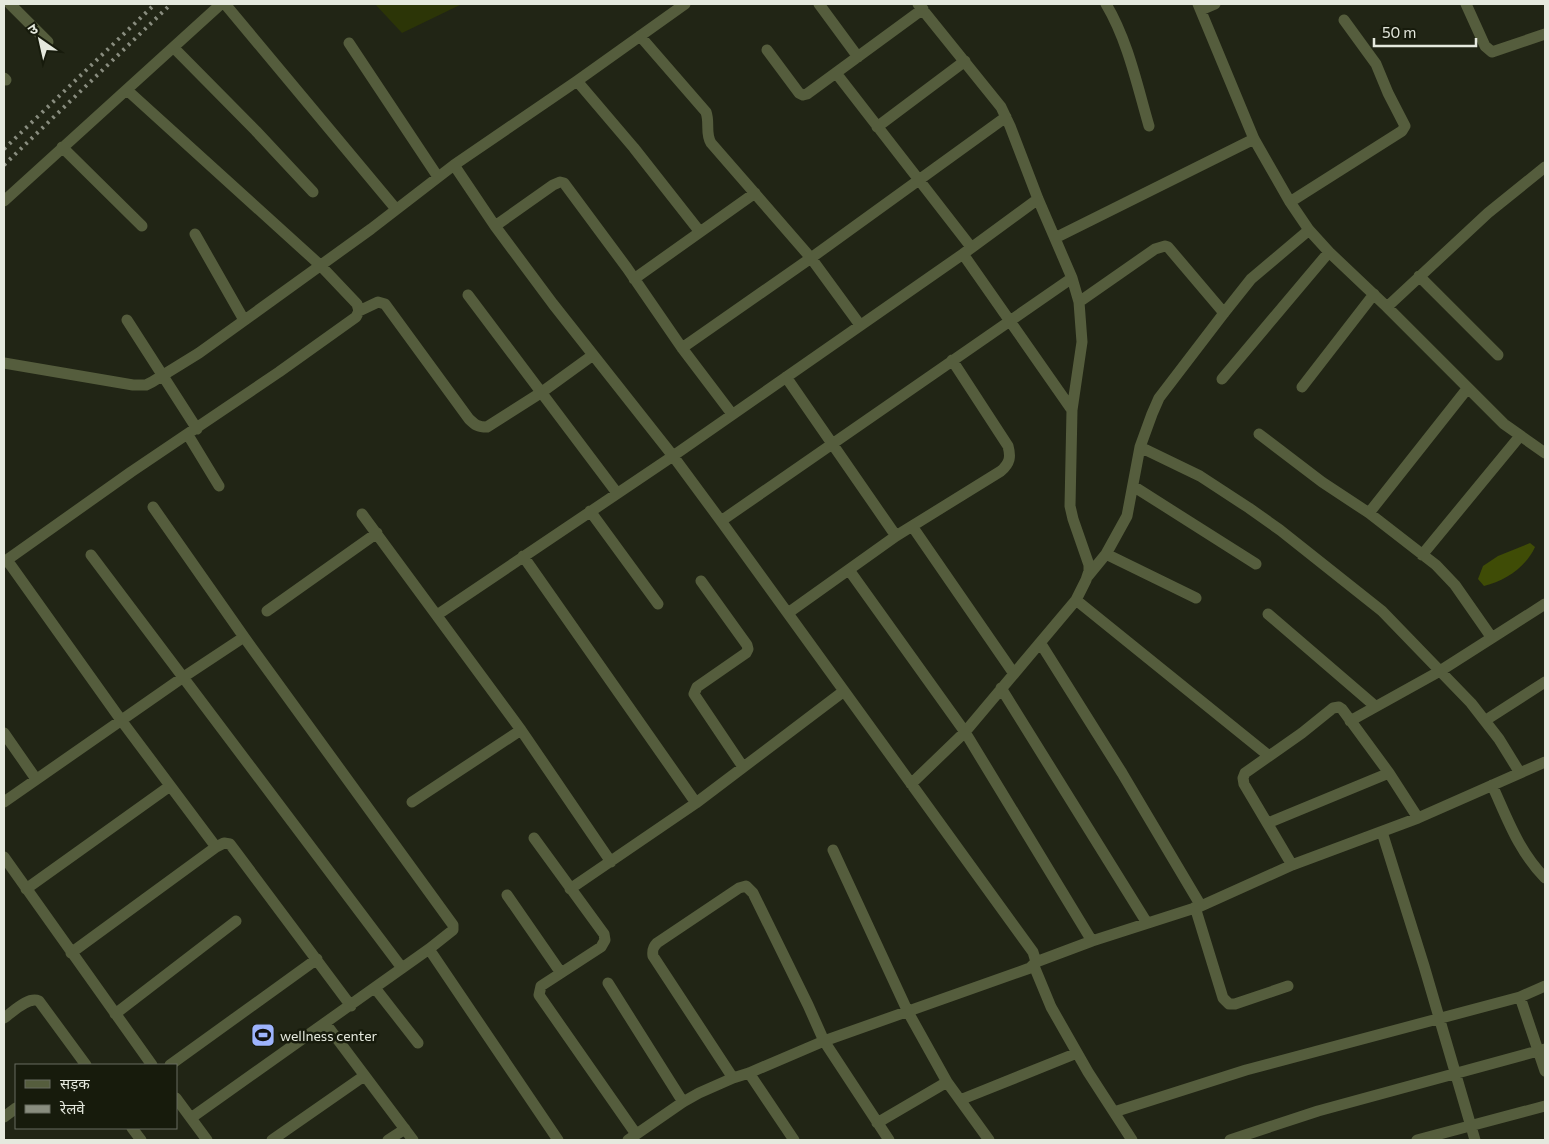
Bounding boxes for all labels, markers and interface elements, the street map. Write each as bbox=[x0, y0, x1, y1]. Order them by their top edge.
north arrow bbox=[15, 15, 65, 65]
scale bar bbox=[1374, 15, 1476, 47]
text: उ bbox=[24, 19, 41, 38]
text: 50 m bbox=[1382, 23, 1416, 41]
sports icon: wellness center bbox=[250, 1022, 276, 1048]
place label: wellness center bbox=[280, 1027, 378, 1044]
legend bbox=[15, 1064, 178, 1129]
text: सड़क bbox=[60, 1074, 90, 1092]
text: रेलवे bbox=[59, 1099, 85, 1117]

